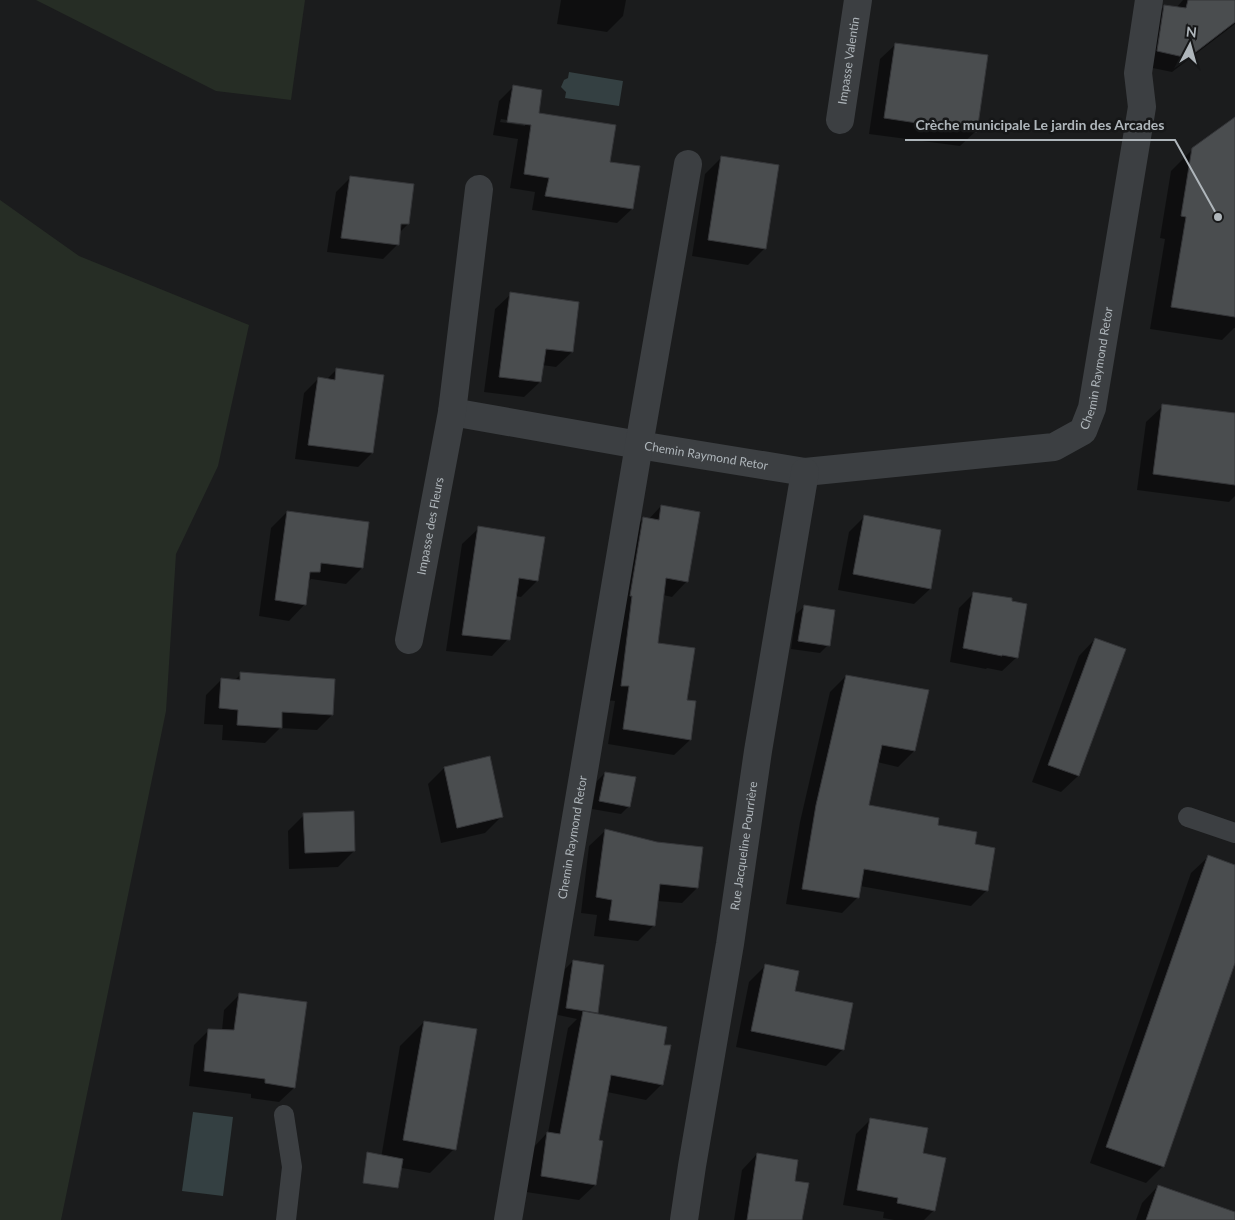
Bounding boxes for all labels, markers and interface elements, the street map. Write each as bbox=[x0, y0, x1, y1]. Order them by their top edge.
street label: Impasse Valentin bbox=[834, 16, 862, 105]
north arrow bbox=[1165, 20, 1215, 70]
text: N bbox=[1185, 23, 1198, 41]
callout: Crèche municipale Le jardin des Arcades bbox=[905, 111, 1175, 140]
text: Crèche municipale Le jardin des Arcades bbox=[916, 116, 1165, 133]
street label: Chemin Raymond Retor bbox=[1076, 305, 1116, 432]
street label: Chemin Raymond Retor bbox=[643, 438, 770, 473]
street label: Impasse des Fleurs bbox=[413, 476, 447, 576]
street label: Chemin Raymond Retor bbox=[554, 774, 590, 900]
street label: Rue Jacqueline Pourrière bbox=[727, 780, 761, 911]

